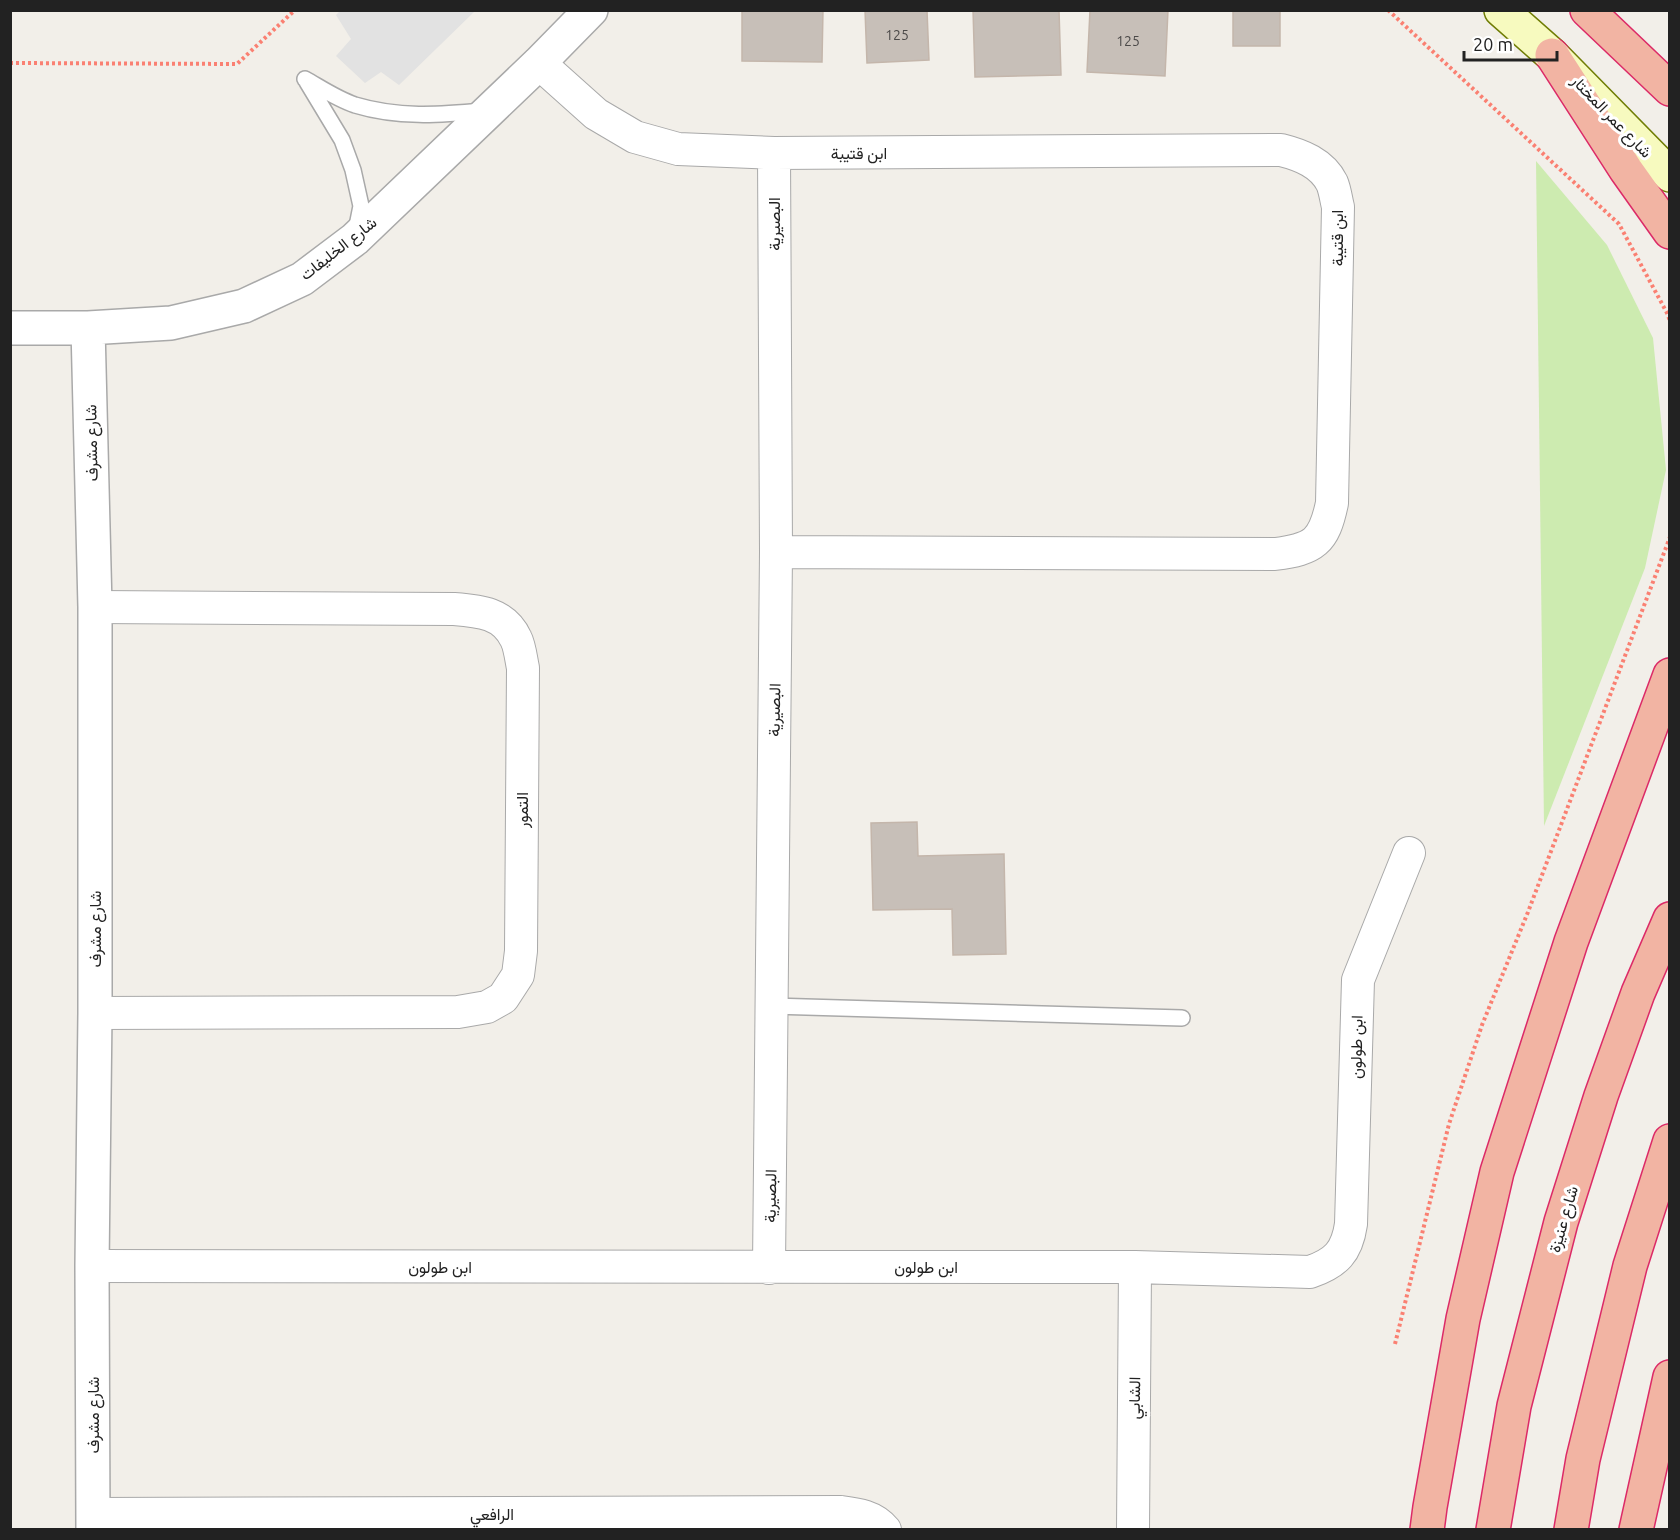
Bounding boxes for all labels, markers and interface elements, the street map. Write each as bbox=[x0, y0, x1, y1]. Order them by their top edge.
scale bar bbox=[1464, 24, 1557, 62]
house number: 125 bbox=[885, 27, 909, 43]
house number: 125 bbox=[1116, 33, 1140, 49]
text: 20 m bbox=[1473, 34, 1513, 54]
street label: شارع عمر المختار bbox=[1565, 70, 1656, 163]
street label: ابن قتيبة bbox=[831, 144, 887, 164]
street label: البصيرية bbox=[765, 197, 785, 251]
street label: ابن قتيبة bbox=[1328, 210, 1348, 266]
street label: شارع الخليفات bbox=[296, 213, 382, 286]
street label: شارع مشرف bbox=[81, 404, 104, 482]
street label: البصيرية bbox=[765, 683, 785, 737]
street label: التمور bbox=[513, 792, 533, 829]
street label: شارع مشرف bbox=[86, 891, 107, 967]
street label: ابن طولون bbox=[1346, 1015, 1368, 1079]
street label: البصيرية bbox=[761, 1169, 781, 1223]
street label: شارع عنيزة bbox=[1545, 1184, 1584, 1255]
street label: ابن طولون bbox=[408, 1258, 472, 1278]
street label: ابن طولون bbox=[894, 1258, 958, 1278]
street label: شارع مشرف bbox=[84, 1377, 105, 1453]
street label: الشابي bbox=[1125, 1377, 1148, 1420]
street label: الرافعي bbox=[470, 1505, 514, 1528]

